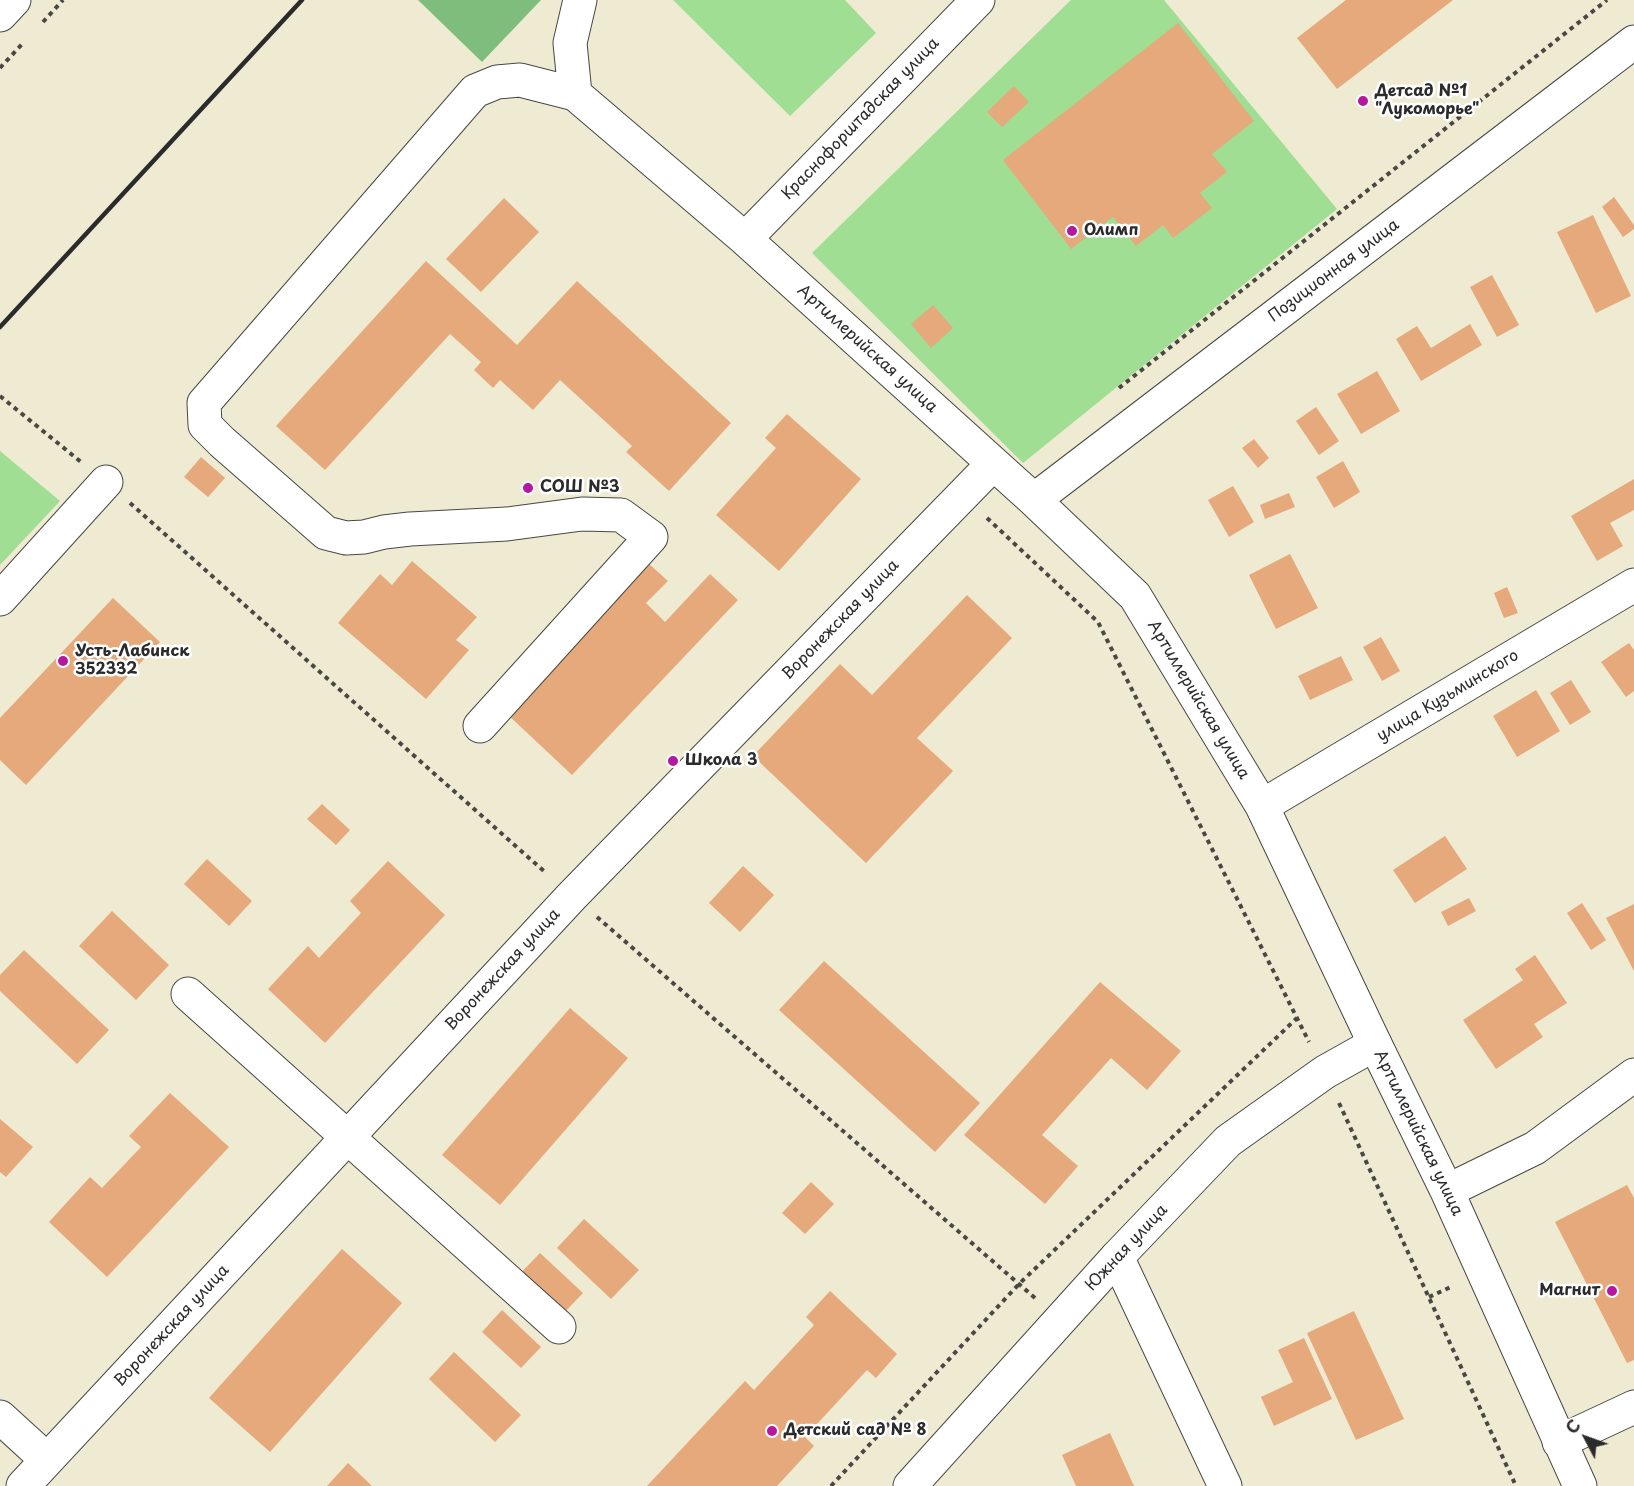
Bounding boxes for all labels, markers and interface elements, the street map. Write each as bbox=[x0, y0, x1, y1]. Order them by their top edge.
street label: Краснофорштадская улица bbox=[779, 34, 943, 204]
place label: Детсад №1 "Лукоморье" bbox=[1375, 82, 1479, 120]
marker: Детсад №1 "Лукоморье" bbox=[1356, 94, 1370, 108]
street label: Позиционная улица bbox=[1265, 216, 1403, 326]
place label: Олимп bbox=[1084, 221, 1138, 241]
marker: Олимп bbox=[1065, 224, 1079, 238]
street label: Артиллерийская улица bbox=[793, 281, 941, 417]
place label: СОШ №3 bbox=[540, 478, 620, 498]
marker: СОШ №3 bbox=[521, 481, 535, 495]
street label: Воронежская улица bbox=[779, 556, 903, 684]
street label: Артиллерийская улица bbox=[1143, 617, 1253, 783]
place label: Усть-Лабинск 352332 bbox=[75, 642, 189, 680]
street label: улица Кузьминского bbox=[1374, 646, 1522, 746]
marker: Усть-Лабинск 352332 bbox=[56, 654, 70, 668]
place label: Школа 3 bbox=[685, 751, 758, 771]
marker: Школа 3 bbox=[666, 754, 680, 768]
street label: Воронежская улица bbox=[442, 905, 564, 1035]
street label: Артиллерийская улица bbox=[1369, 1047, 1467, 1219]
street label: Южная улица bbox=[1082, 1201, 1172, 1295]
street label: Воронежская улица bbox=[111, 1261, 233, 1391]
place label: Магнит bbox=[1539, 1281, 1600, 1301]
marker: Магнит bbox=[1605, 1284, 1619, 1298]
north arrow bbox=[1556, 1408, 1616, 1468]
text: С bbox=[1559, 1414, 1585, 1439]
place label: Детский сад № 8 bbox=[784, 1421, 927, 1441]
marker: Детский сад № 8 bbox=[765, 1424, 779, 1438]

